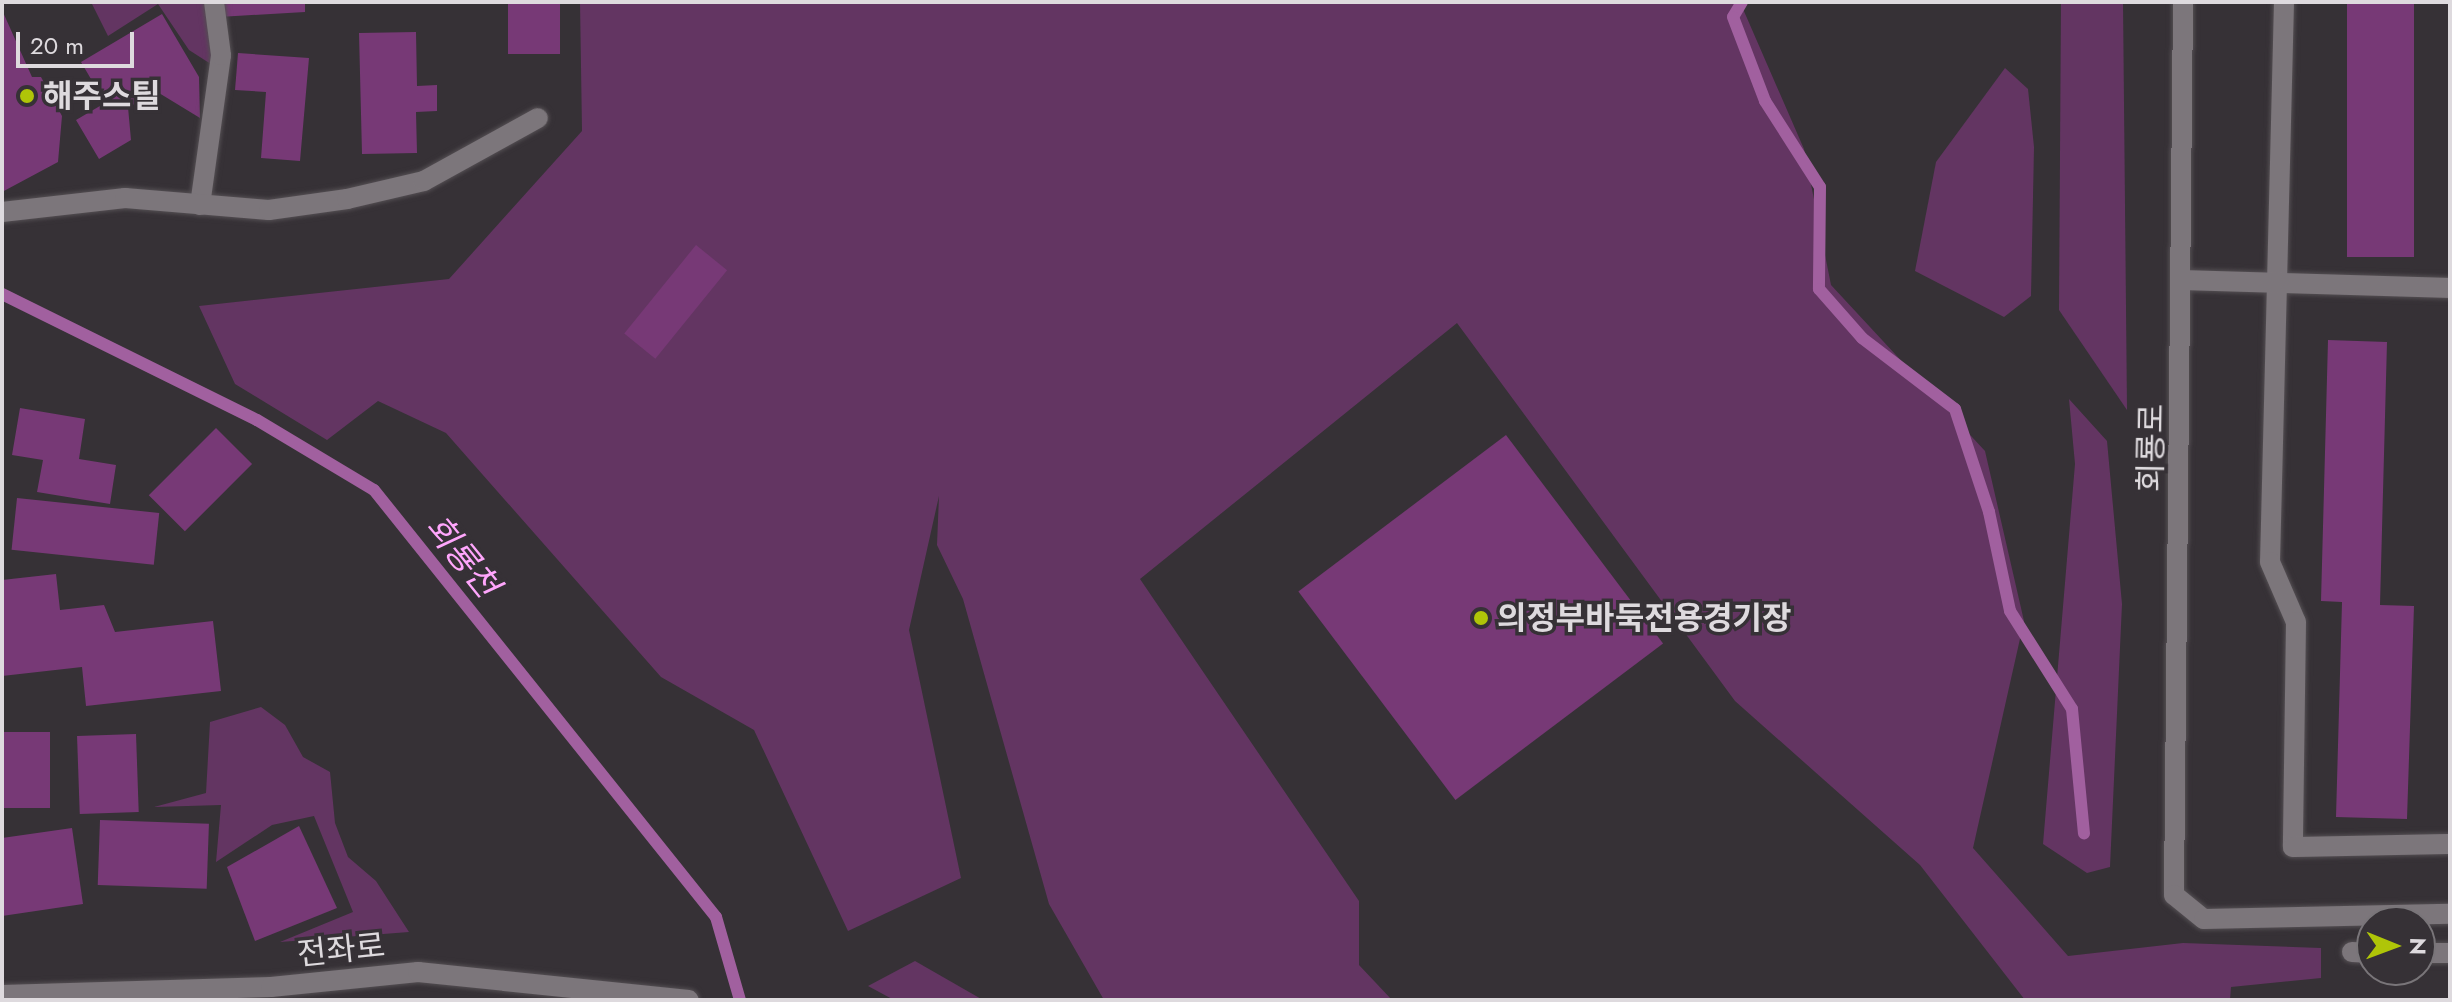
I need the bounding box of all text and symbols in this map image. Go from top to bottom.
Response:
scale bar [20,16,138,66]
text: 20 m [30,28,84,63]
place label: 해주스틸 [43,77,161,115]
marker: 해주스틸 [18,87,36,105]
street label: 회룡로 [2131,404,2171,492]
water label: 회룡천 [417,507,507,605]
place label: 의정부바둑전용경기장 [1497,599,1791,637]
marker: 의정부바둑전용경기장 [1472,609,1490,627]
north arrow [2356,906,2436,986]
street label: 전좌로 [295,926,387,974]
text: N [2402,937,2434,955]

